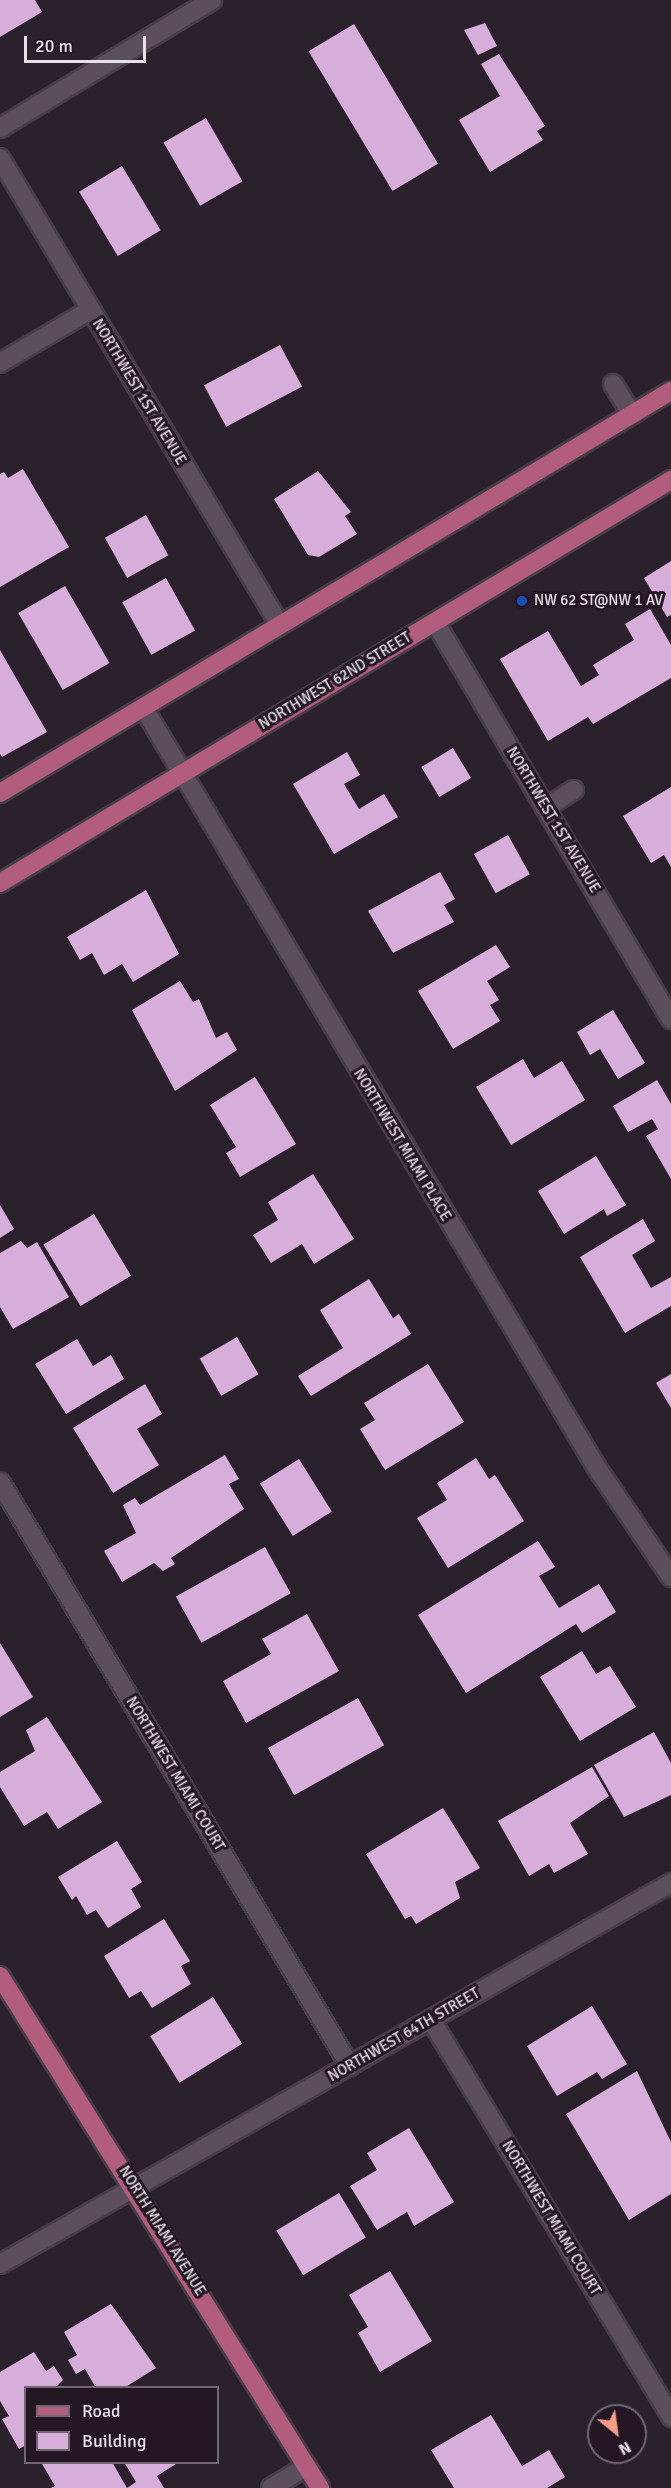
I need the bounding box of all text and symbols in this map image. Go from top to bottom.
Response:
scale bar [27,24,148,62]
text: 20 m [35,35,73,57]
street label: NORTHWEST 1ST AVENUE [88,316,190,468]
place label: NW 62 ST@NW 1 AV [534,592,663,610]
marker: NW 62 ST@NW 1 AV [515,594,529,608]
street label: NORTHWEST 62ND STREET [256,628,414,734]
street label: NORTHWEST 1ST AVENUE [502,744,604,896]
street label: NORTHWEST MIAMI PLACE [349,1066,455,1224]
street label: NORTHWEST MIAMI COURT [122,1694,228,1854]
street label: NORTHWEST 64TH STREET [325,1984,483,2086]
street label: NORTHWEST MIAMI COURT [498,2138,604,2298]
street label: NORTH MIAMI AVENUE [115,2163,209,2299]
legend [24,2386,219,2464]
text: Road [82,2400,121,2422]
north arrow [587,2404,647,2464]
text: Building [82,2430,146,2452]
text: N [615,2437,634,2459]

